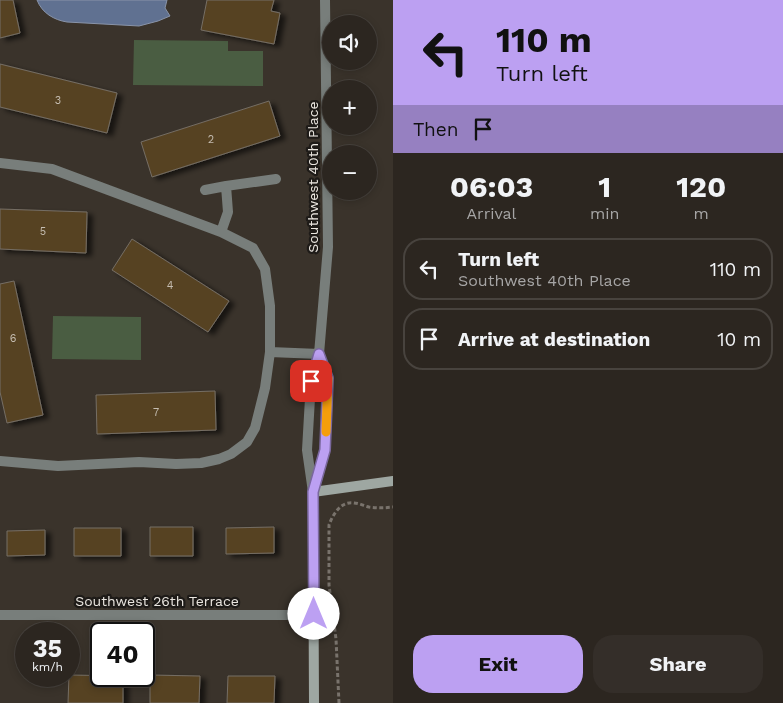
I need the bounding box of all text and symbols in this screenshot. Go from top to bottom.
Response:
map controls [322,15,377,200]
button: sound [322,15,377,70]
text: 110 m [496,19,592,61]
icon: left [413,20,478,85]
text: Turn left [496,61,588,86]
button: + [322,80,377,135]
house number: 3 [55,94,61,107]
street label: Southwest 40th Place [305,101,321,253]
icon: arrive [469,115,497,143]
text: Then [413,118,459,141]
house number: 2 [208,133,214,146]
button: − [322,145,377,200]
text: 06:03 [450,169,533,204]
text: 1 [598,169,611,204]
text: 120 [676,169,726,204]
text: Arrival [467,204,517,223]
text: min [590,204,620,223]
text: m [694,204,709,223]
house number: 5 [40,225,46,238]
text: Turn left [458,248,539,271]
icon: left [415,255,443,283]
text: 110 m [710,258,761,281]
text: Southwest 40th Place [458,271,631,290]
house number: 4 [167,279,174,292]
icon: arrive [415,325,443,353]
text: Arrive at destination [458,328,650,351]
text: 10 m [717,328,761,351]
house number: 6 [10,332,17,345]
pin [290,360,332,402]
icon: arrive [297,367,325,395]
house number: 7 [153,406,159,419]
position arrow [287,587,339,639]
street label: Southwest 26th Terrace [75,593,239,609]
speed limit sign: 40 [90,622,155,687]
text: 35 [33,634,62,663]
button: Exit [413,635,583,693]
button: Share [593,635,763,693]
text: km/h [32,660,63,674]

